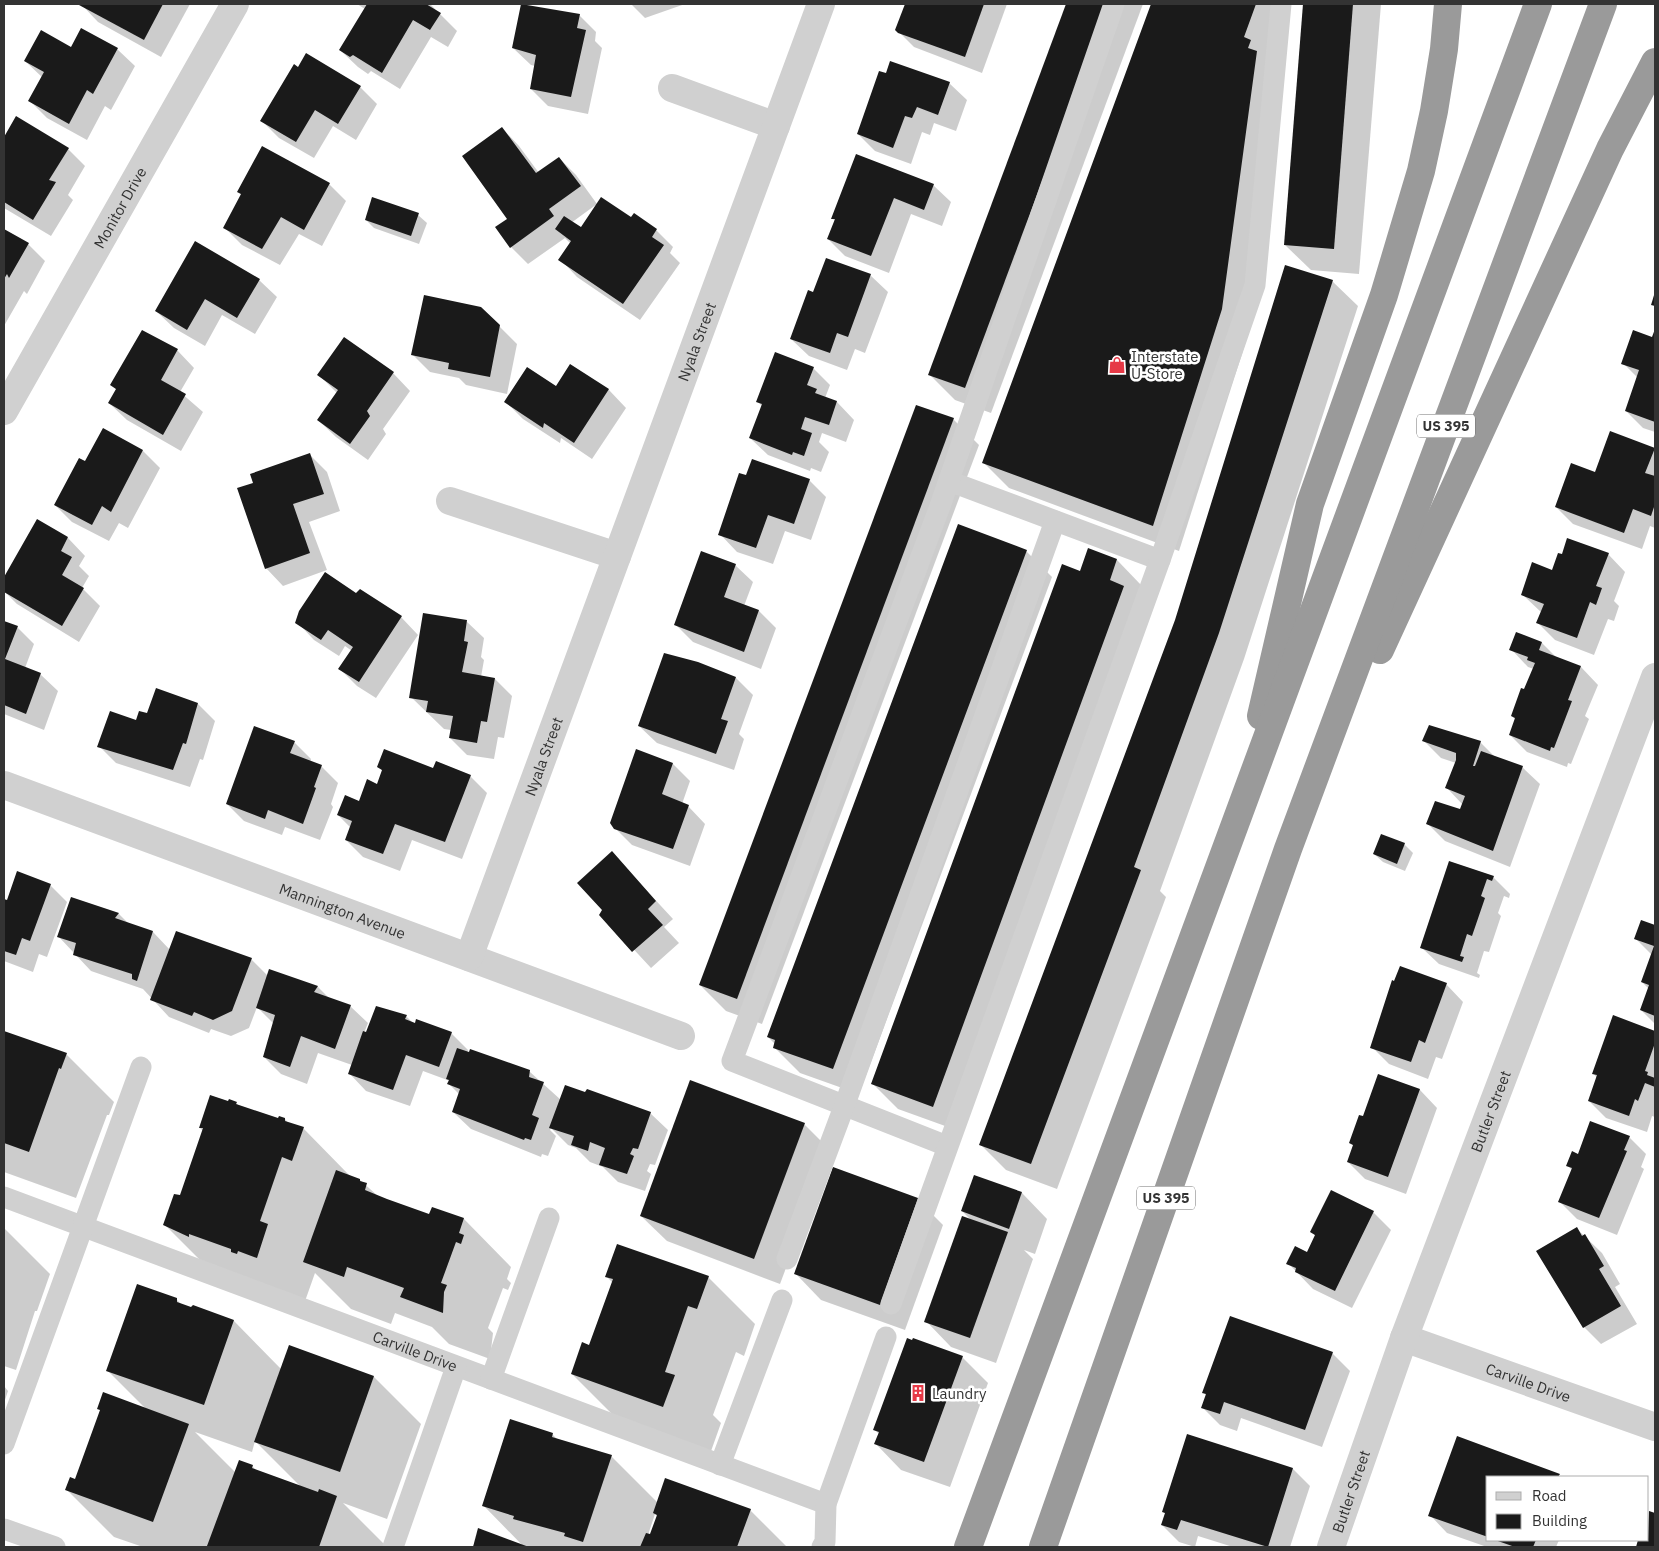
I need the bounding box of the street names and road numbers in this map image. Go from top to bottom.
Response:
street label: Monitor Drive [89,163,150,252]
street label: Nyala Street [673,300,720,384]
road number: US 395 [1417,414,1475,438]
street label: Nyala Street [520,714,566,798]
street label: Mannington Avenue [277,878,408,943]
street label: Butler Street [1466,1068,1514,1155]
road number: US 395 [1137,1186,1195,1210]
street label: Carville Drive [370,1326,460,1375]
street label: Carville Drive [1483,1358,1573,1406]
street label: Butler Street [1327,1447,1374,1535]

